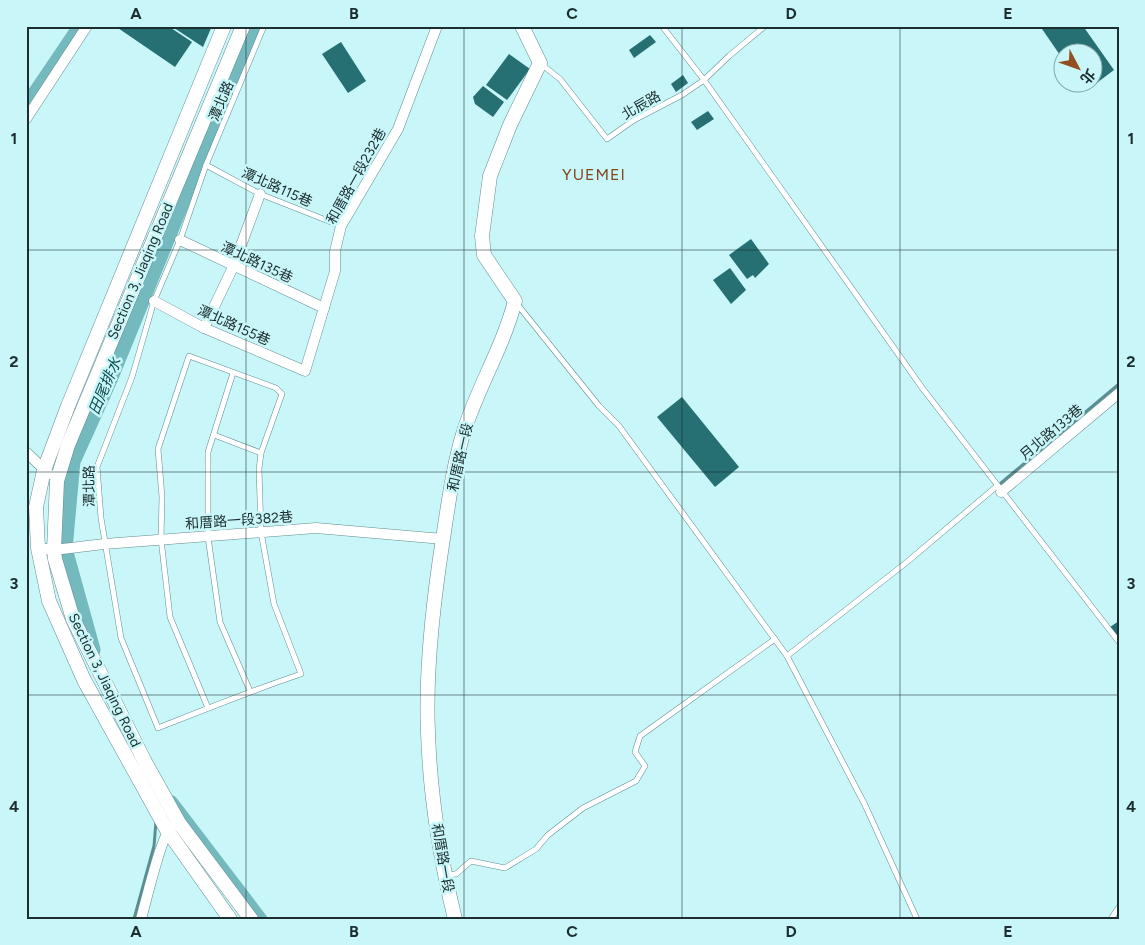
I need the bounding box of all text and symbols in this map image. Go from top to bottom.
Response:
text: A [130,4,142,23]
text: B [349,4,359,23]
text: C [566,4,578,23]
text: D [785,4,797,23]
text: E [1003,4,1013,23]
north arrow [1052,42,1102,92]
text: 北 [1076,65,1098,87]
street label: 潭北路 [205,79,237,124]
street label: 北辰路 [619,88,664,123]
street label: 和厝路一段232巷 [323,125,390,227]
text: 1 [11,129,17,148]
text: 1 [1128,129,1134,148]
street label: 潭北路115巷 [239,164,315,211]
district label: YUEMEI [562,165,626,184]
street label: Section 3, Jiaqing Road [104,200,177,342]
street label: 潭北路135巷 [218,238,295,287]
street label: 潭北路155巷 [195,302,273,349]
text: 2 [9,352,19,371]
text: 2 [1126,352,1136,371]
water label: 田尾排水 [85,354,125,417]
street label: 月北路133巷 [1016,401,1086,464]
street label: 和厝路一段 [444,421,477,493]
street label: 潭北路 [81,465,98,507]
street label: 和厝路一段382巷 [185,508,294,533]
text: 3 [10,574,19,593]
text: 3 [1127,574,1136,593]
street label: Section 3, Jiaqing Road [65,611,144,750]
text: 4 [9,797,19,816]
text: 4 [1126,797,1136,816]
street label: 和厝路一段 [428,822,457,894]
text: A [130,922,142,941]
text: B [349,922,359,941]
text: C [566,922,578,941]
text: D [785,922,797,941]
text: E [1003,922,1013,941]

